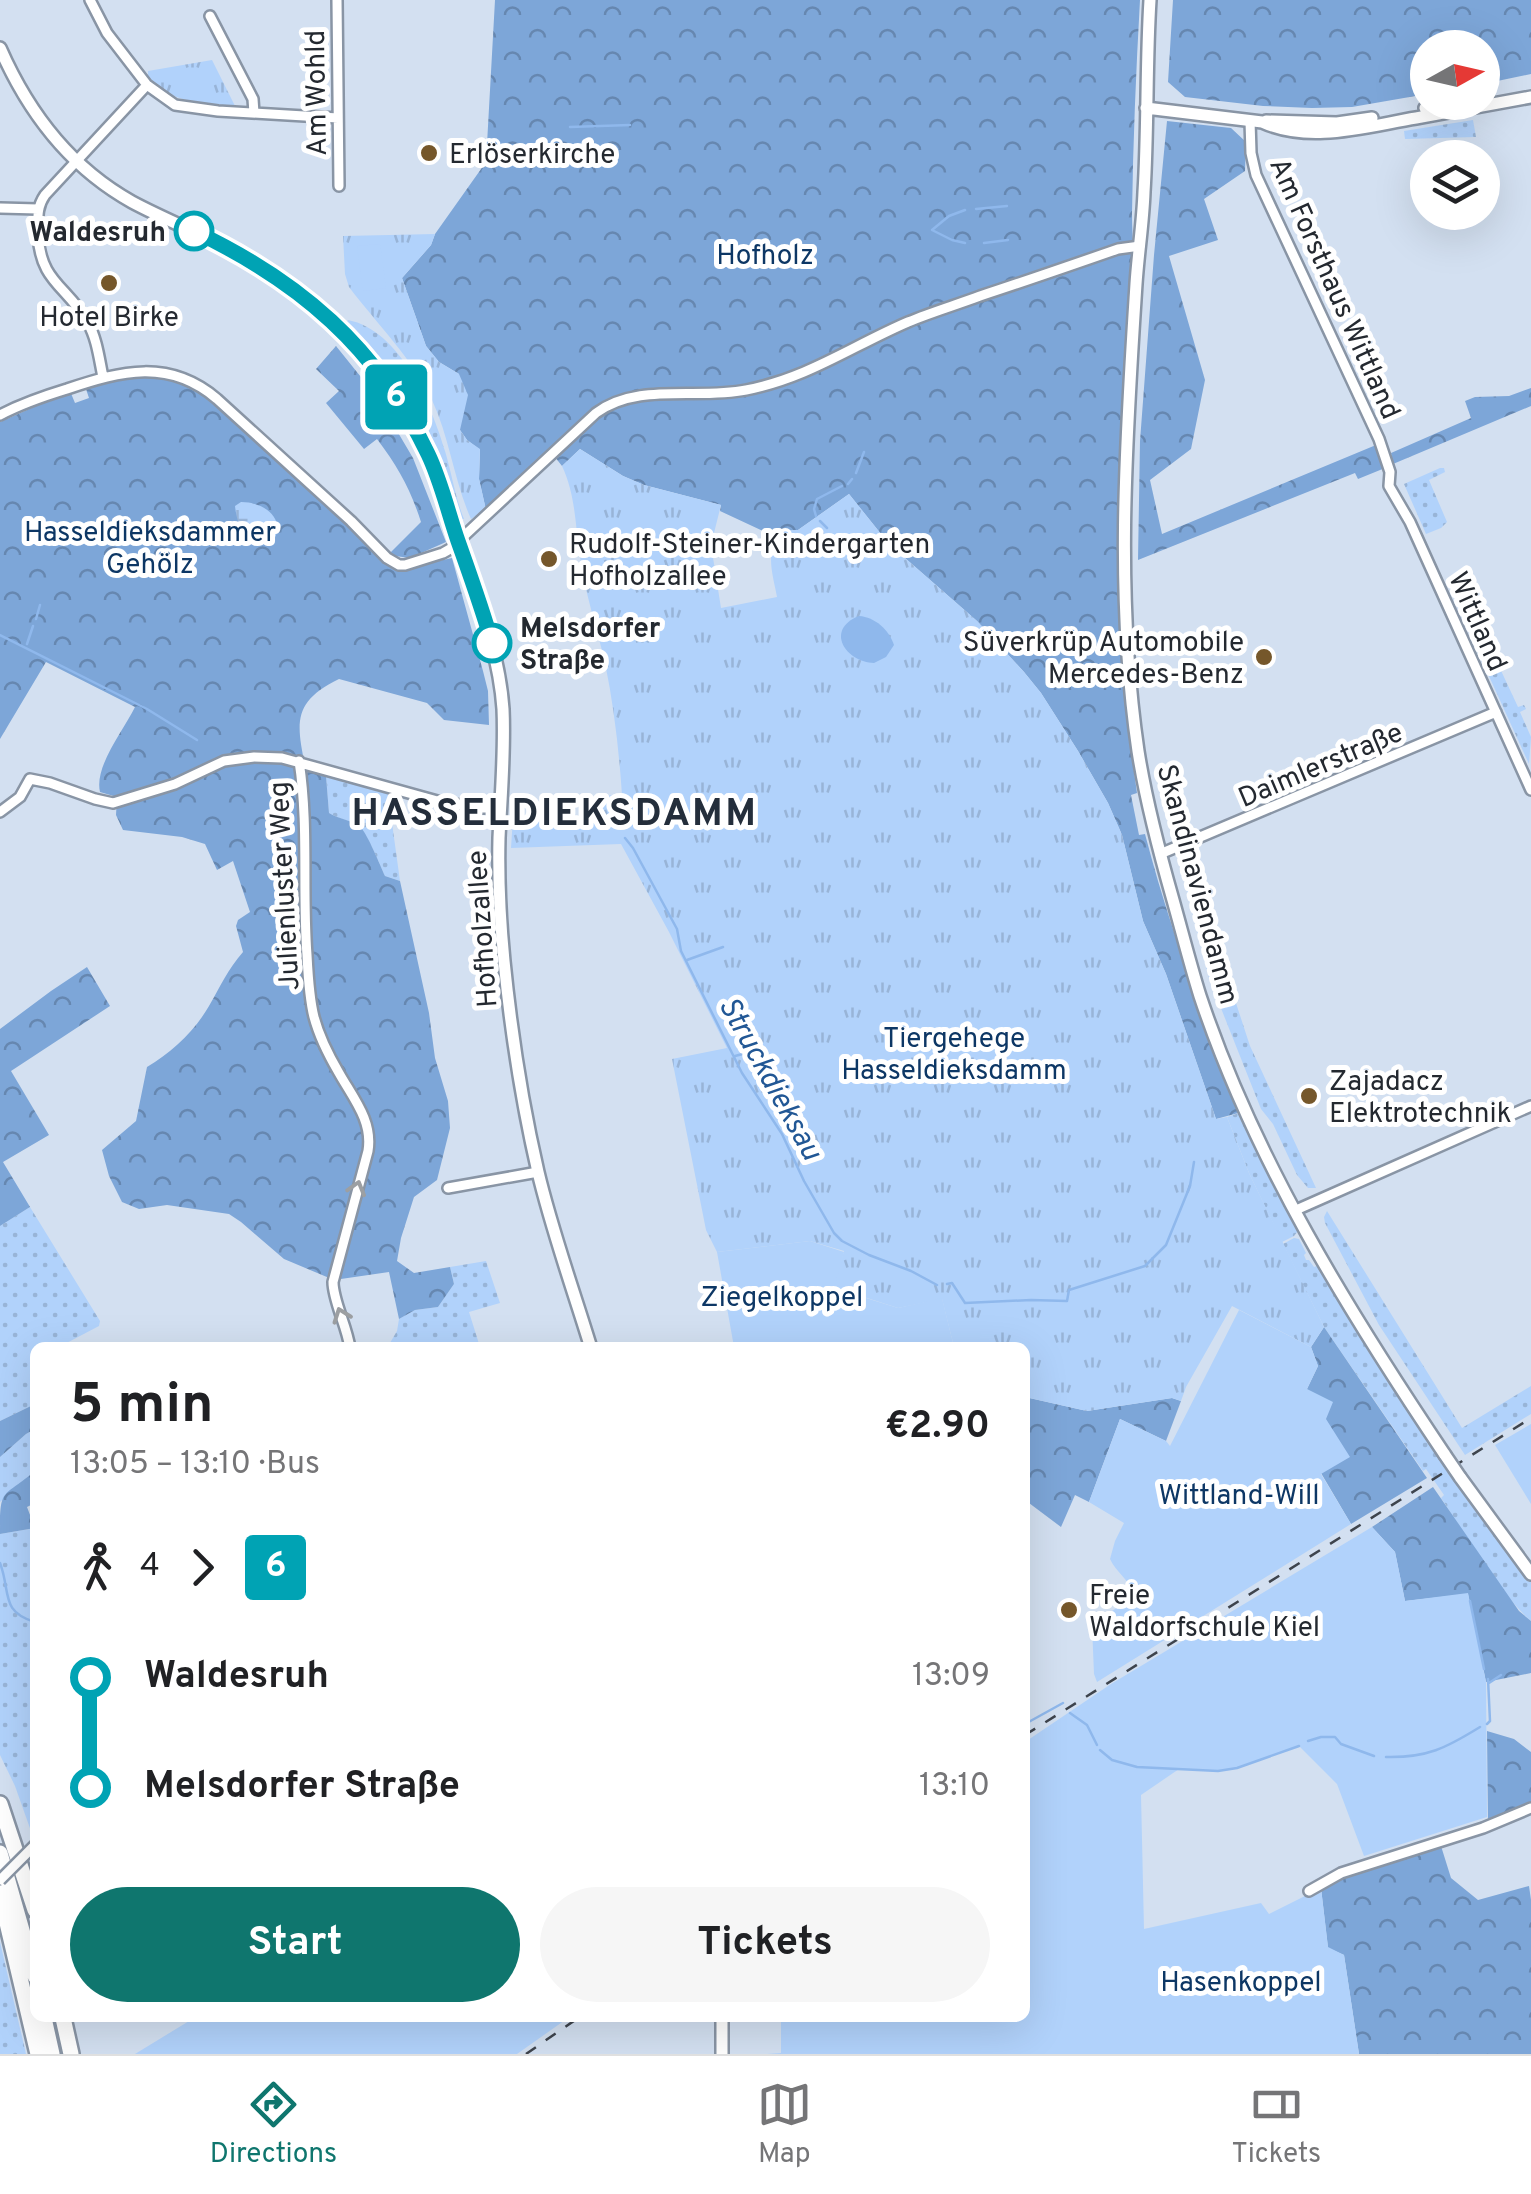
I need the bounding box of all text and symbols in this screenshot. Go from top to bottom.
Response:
street label: Am Wohld [299,30,337,156]
north arrow [1410,30,1500,120]
map controls [1410,30,1500,230]
place label: Erlöserkirche [449,138,615,174]
button: layers [1410,140,1500,230]
marker: Erlöserkirche [418,142,440,164]
street label: Am Forsthaus Wittland [1259,153,1407,426]
marker: Waldesruh [175,212,213,250]
place label: Waldesruh [30,216,166,252]
park label: Hofholz [716,239,814,275]
marker: Hotel Birke [98,272,120,294]
place label: Hotel Birke [39,301,179,337]
line badge: 6 [364,364,428,430]
text: 6 [385,375,407,419]
park label: Hasseldieksdammer Gehölz [24,516,276,584]
place label: Rudolf-Steiner-Kindergarten Hofholzallee [569,528,930,596]
marker: Rudolf-Steiner-Kindergarten Hofholzallee [538,548,560,570]
street label: Wittland [1438,567,1514,678]
place label: Melsdorfer Straße [520,612,661,680]
marker: Melsdorfer Straße [473,624,511,662]
place label: Süverkrüp Automobile Mercedes-Benz [963,626,1244,694]
marker: Süverkrüp Automobile Mercedes-Benz [1253,646,1275,668]
street label: Daimlerstraße [1233,716,1409,818]
street label: Skandinaviendamm [1147,761,1245,1009]
street label: Julienluster Weg [263,780,309,991]
district label: HASSELDIEKSDAMM [352,791,758,840]
street label: Hofholzallee [461,849,507,1009]
water label: Struckdieksau [709,991,829,1168]
park label: Tiergehege Hasseldieksdamm [841,1022,1067,1090]
place label: Zajadacz Elektrotechnik [1329,1065,1512,1133]
marker: Zajadacz Elektrotechnik [1298,1085,1320,1107]
one-way arrow [346,1180,367,1197]
park label: Ziegelkoppel [701,1281,863,1317]
one-way arrow [332,1307,353,1324]
text: 5 min [70,1372,214,1442]
text: €2.90 [885,1403,990,1452]
text: 13:05 – 13:10 · Bus [70,1445,320,1485]
park label: Wittland-Will [1158,1479,1320,1515]
icon: walk [70,1540,125,1595]
icon: forward [175,1540,230,1595]
text: 6 [265,1545,286,1589]
text: 4 [140,1547,160,1587]
place label: Freie Waldorfschule Kiel [1089,1579,1320,1647]
marker: Freie Waldorfschule Kiel [1058,1599,1080,1621]
text: Waldesruh [144,1653,329,1702]
text: 13:09 [912,1657,990,1697]
text: Melsdorfer Straße [144,1763,460,1812]
text: 13:10 [919,1767,990,1807]
button: Start [70,1887,520,2002]
button: Tickets [540,1887,990,2002]
park label: Hasenkoppel [1160,1966,1322,2002]
tab: Directions [210,2077,337,2173]
tab: Map [757,2077,812,2173]
tab: Tickets [1231,2077,1321,2173]

